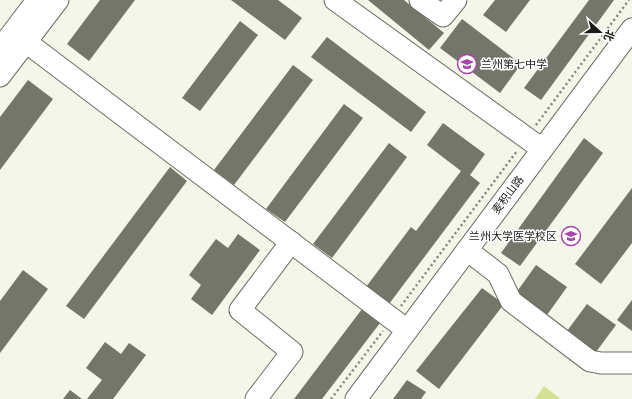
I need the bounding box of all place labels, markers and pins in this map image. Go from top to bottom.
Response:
school or university icon: 兰州第七中学 [456,53,478,75]
place label: 兰州第七中学 [481,57,547,72]
school or university icon: 兰州大学医学校区 [560,225,582,247]
place label: 兰州大学医学校区 [469,229,557,244]

